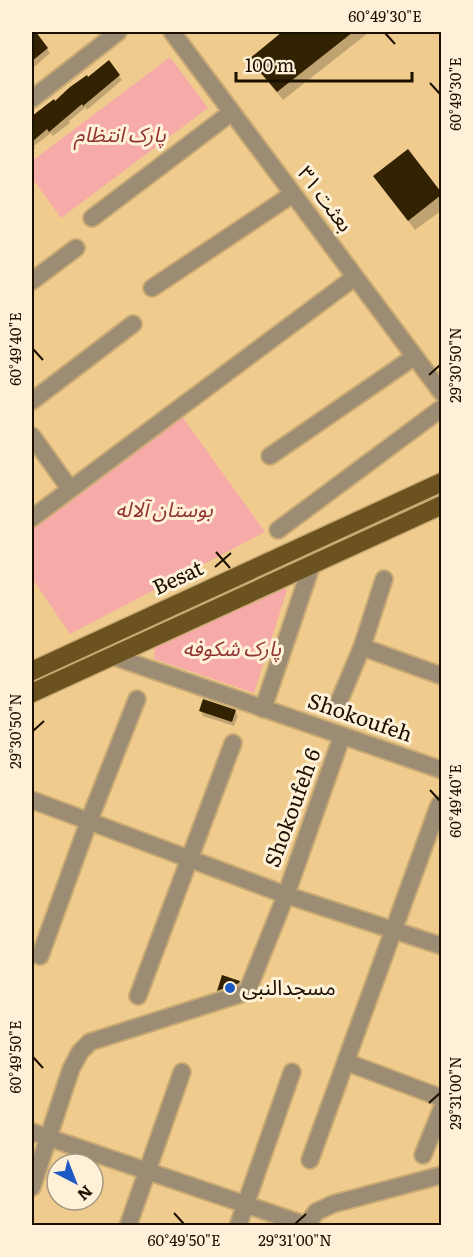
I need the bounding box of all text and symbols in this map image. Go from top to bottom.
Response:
text: 60°49'30"E [348,4,422,27]
scale bar [236,45,412,83]
text: 100 m [245,51,294,78]
text: 60°49'30"E [443,57,466,131]
park label: پارک انتظام [73,117,166,151]
street label: بعثت ۳۱ [292,158,362,237]
text: 60°49'40"E [3,312,26,386]
text: 29°30'50"N [443,327,466,403]
park label: بوستان آلاله [115,492,213,523]
street label: Besat [146,550,208,601]
park label: پارک شکوفه [183,631,282,663]
street label: Shokoufeh [304,683,417,748]
text: 29°30'50"N [3,693,26,769]
street label: Shokoufeh 6 [255,743,326,871]
text: 60°49'40"E [443,764,466,838]
place label: مسجدالنبی [242,970,336,1001]
marker: مسجدالنبی [223,981,237,995]
text: 60°49'50"E [3,1021,26,1093]
text: 29°31'00"N [443,1056,466,1130]
north arrow [45,1152,105,1212]
text: N [73,1180,99,1207]
text: 60°49'50"E [148,1228,220,1251]
text: 29°31'00"N [258,1228,332,1251]

